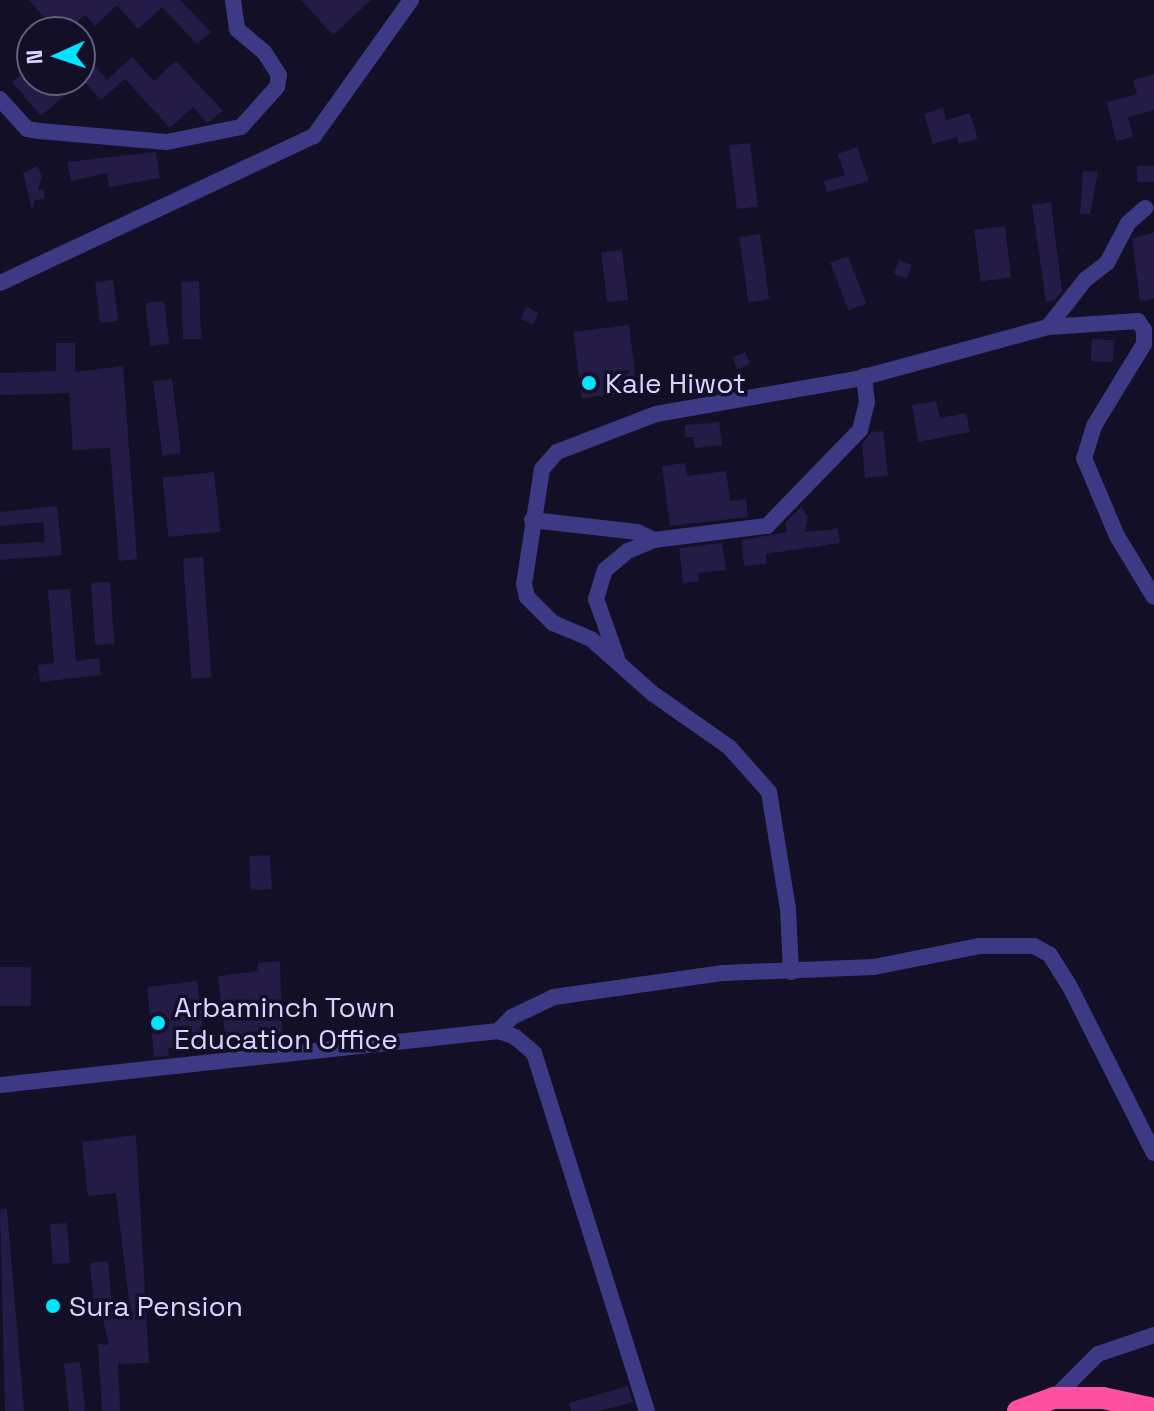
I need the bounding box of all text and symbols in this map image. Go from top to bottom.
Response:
north arrow [16,16,96,96]
text: N [20,49,48,65]
place label: Kale Hiwot [605,366,746,400]
marker: Kale Hiwot [580,374,598,392]
place label: Arbaminch Town Education Office [174,990,398,1056]
marker: Arbaminch Town Education Office [149,1014,167,1032]
place label: Sura Pension [69,1289,243,1323]
marker: Sura Pension [44,1297,62,1315]

